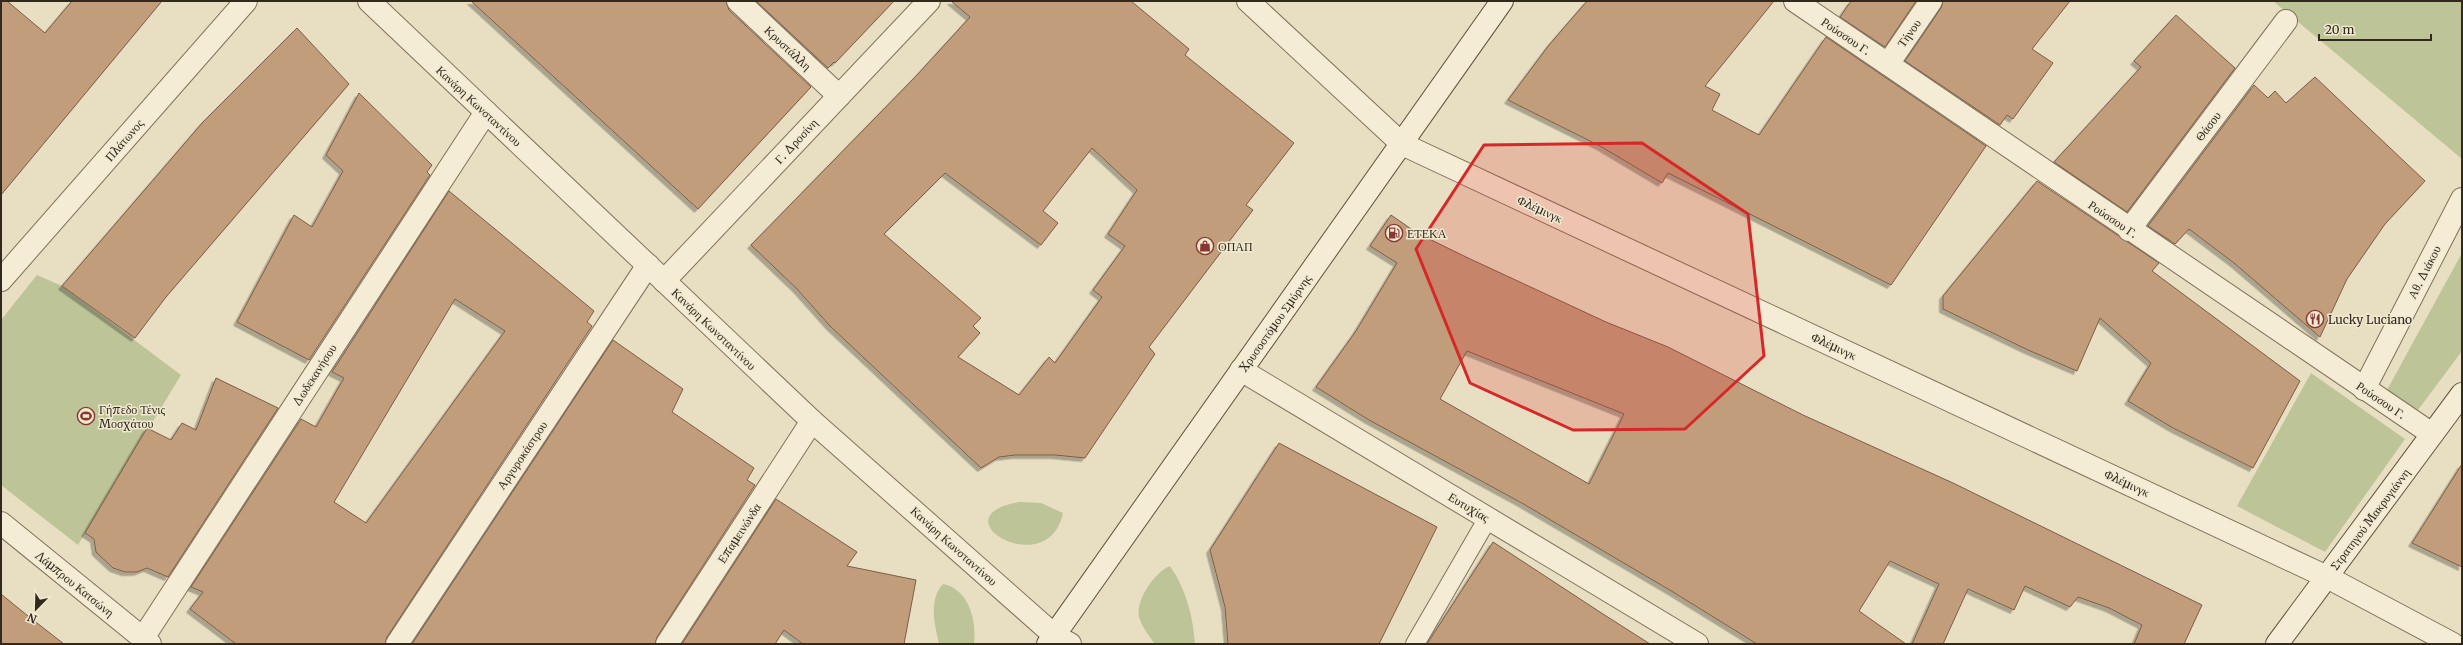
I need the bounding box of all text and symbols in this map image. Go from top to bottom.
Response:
street label: Ρούσσου Γ. [1818,14,1874,58]
street label: Τήνου [1894,16,1924,50]
scale bar [2319,16,2431,42]
text: 20 m [2325,22,2354,37]
street label: Κρυστάλλη [762,23,814,73]
street label: Κανάρη Κωνσταντίνου [433,63,525,149]
street label: Θάσου [2192,108,2224,144]
street label: Γ. Δροσίνη [771,115,821,167]
street label: Πλάτωνος [102,116,146,164]
street label: Φλέμινγκ [1515,192,1565,226]
street label: Ρούσσου Γ. [2085,197,2141,241]
fuel station icon: ΕΤΕΚΑ [1384,223,1404,243]
place label: ΕΤΕΚΑ [1407,226,1447,241]
shop icon: ΟΠΑΠ [1195,236,1215,256]
place label: ΟΠΑΠ [1218,239,1253,254]
street label: Αθ. Διάκου [2404,243,2444,301]
street label: Χρυσοστόμου Σμύρνης [1236,271,1314,375]
street label: Κανάρη Κωνσταντίνου [669,285,759,373]
restaurant icon: Lucky Luciano [2305,309,2325,329]
place label: Lucky Luciano [2328,312,2412,327]
street label: Φλέμινγκ [1809,329,1859,363]
street label: Δωδεκανήσου [288,341,340,409]
street label: Ρούσσου Γ. [2353,378,2409,422]
place label: Γήπεδο Τένις Μοσχάτου [99,402,165,431]
sports icon: Γήπεδο Τένις Μοσχάτου [76,406,96,426]
street label: Αργυροκάστρου [494,418,550,492]
street label: Στρατηγού Μακρυγιάννη [2327,465,2413,573]
street label: Φλέμινγκ [2102,466,2152,500]
street label: Ευτυχίας [1446,489,1493,525]
street label: Επαμεινώνδα [714,500,764,566]
street label: Κανάρη Κωνσταντίνου [908,503,1000,589]
street label: Λάμπρου Κατσώνη [32,547,117,620]
north arrow [16,589,56,629]
text: N [25,610,39,626]

